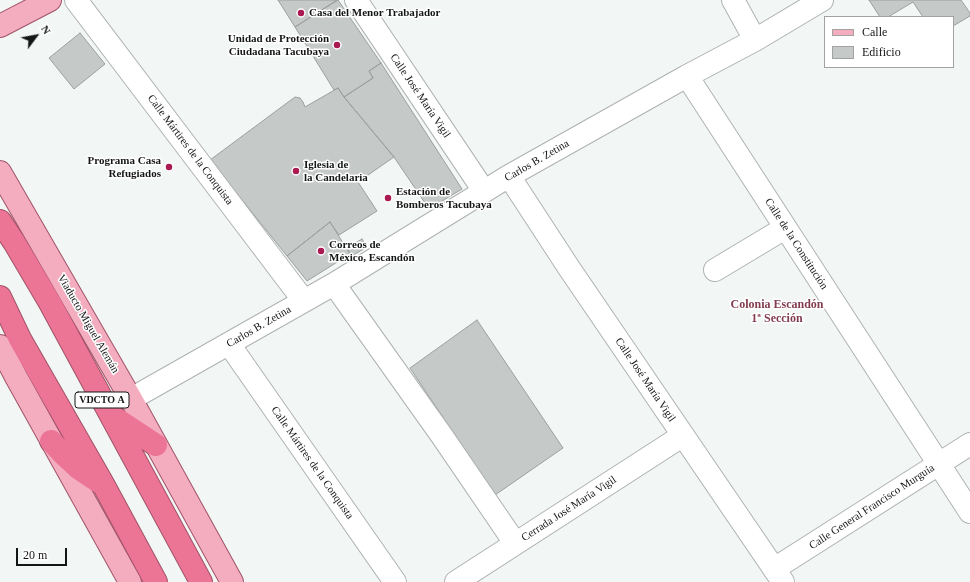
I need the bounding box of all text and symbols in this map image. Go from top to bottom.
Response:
place label: Casa del Menor Trabajador [309,6,440,20]
marker: Casa del Menor Trabajador [296,8,306,18]
north arrow [16,16,56,56]
legend [824,16,954,68]
text: N [39,23,53,36]
text: Calle [862,25,887,39]
place label: Unidad de Protección Ciudadana Tacubaya [228,32,329,58]
marker: Unidad de Protección Ciudadana Tacubaya [332,40,342,50]
text: Edificio [862,45,901,59]
street label: Calle José María Vigil [387,51,453,141]
street label: Calle Mártires de la Conquista [144,92,236,208]
street label: Carlos B. Zetina [502,137,572,185]
place label: Programa Casa Refugiados [88,154,161,180]
place label: Iglesia de la Candelaria [304,158,368,184]
marker: Programa Casa Refugiados [164,162,174,172]
marker: Iglesia de la Candelaria [291,166,301,176]
place label: Estación de Bomberos Tacubaya [396,185,492,211]
marker: Estación de Bomberos Tacubaya [383,193,393,203]
street label: Calle de la Constitución [762,196,830,292]
place label: Correos de México, Escandón [329,238,415,264]
marker: Correos de México, Escandón [316,246,326,256]
street label: Viaducto Miguel Alemán [54,272,122,376]
district label: Colonia Escandón 1ª Sección [730,298,824,326]
street label: Carlos B. Zetina [224,303,294,351]
street label: Calle José María Vigil [612,335,678,425]
road number: VDCTO A [75,392,129,408]
street label: Calle Mártires de la Conquista [268,404,356,522]
street label: Calle General Francisco Murguía [807,462,937,552]
street label: Cerrada José María Vigil [519,473,619,545]
scale bar [18,540,69,566]
text: 20 m [23,548,47,562]

